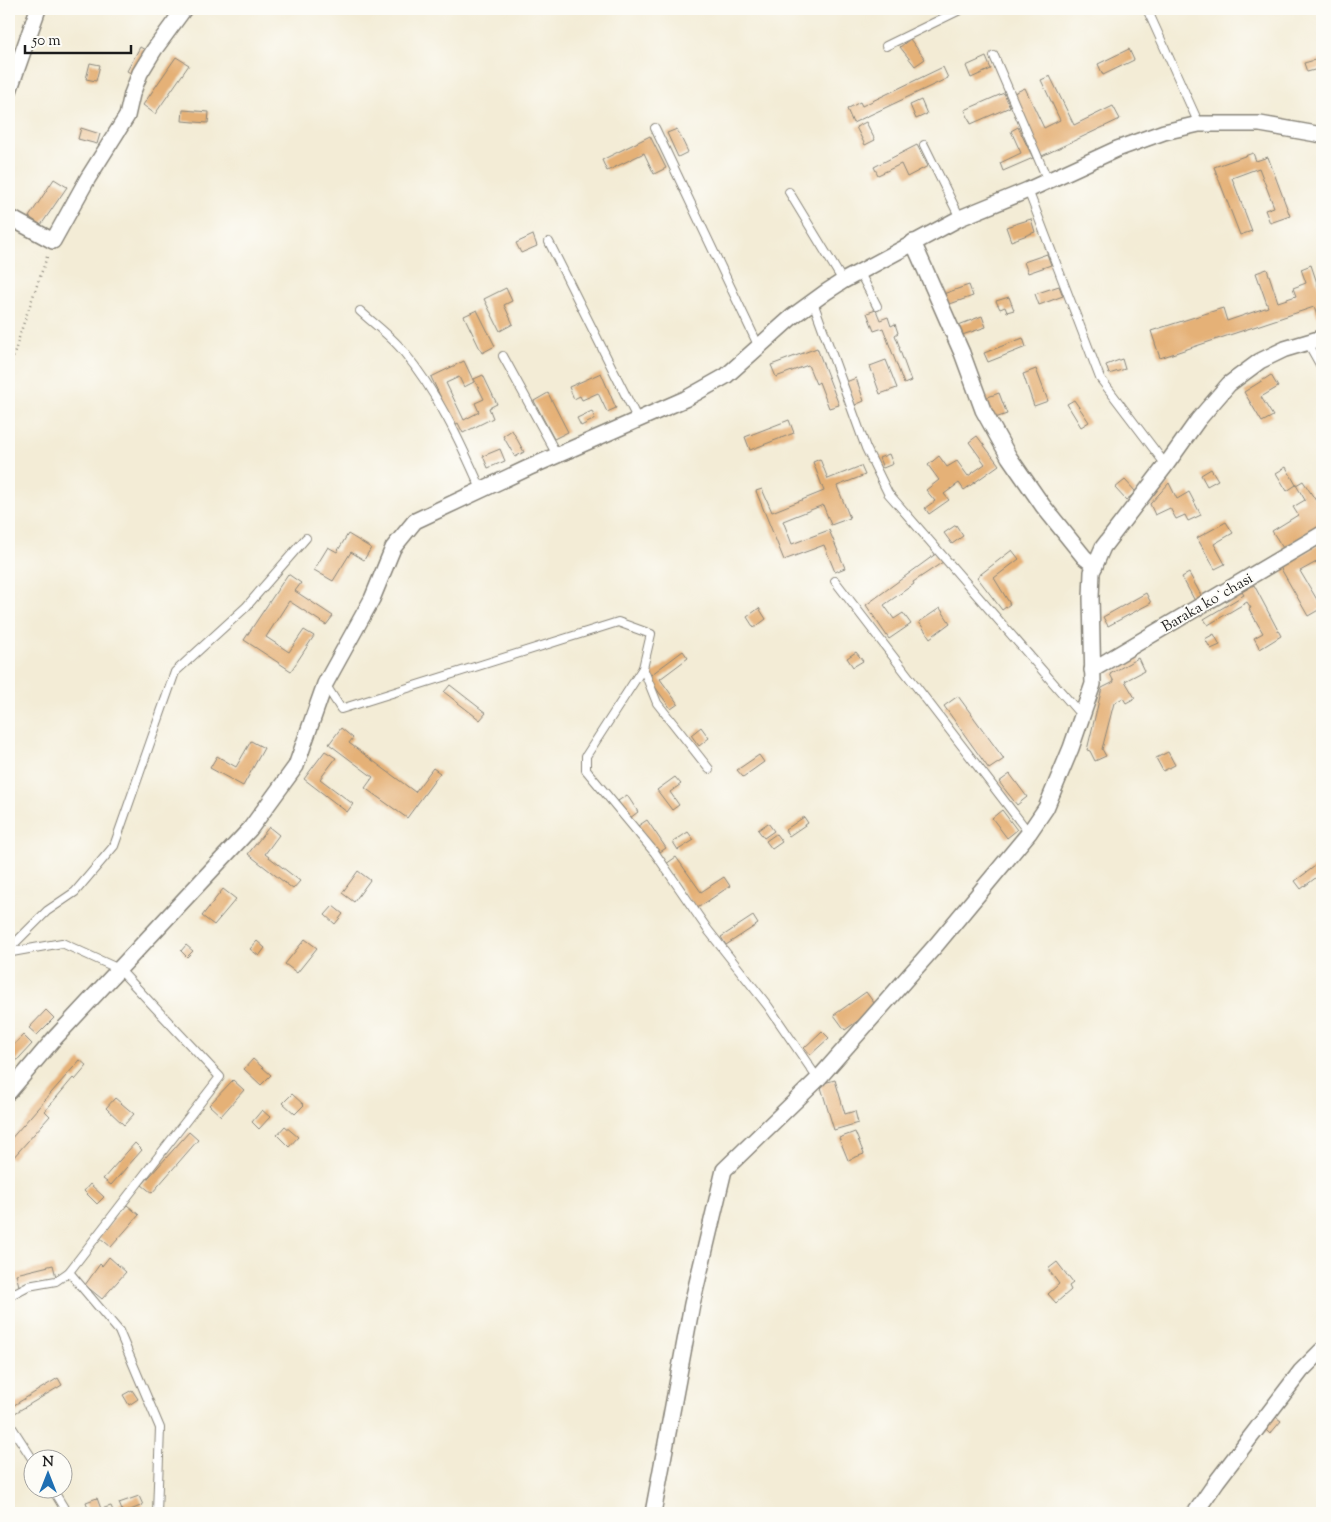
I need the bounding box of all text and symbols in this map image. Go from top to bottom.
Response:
scale bar [25,22,131,54]
text: 50 m [31,31,61,52]
street label: Baraka koʻchasi [1158,569,1257,638]
north arrow [22,1450,72,1500]
text: N [42,1453,54,1473]

